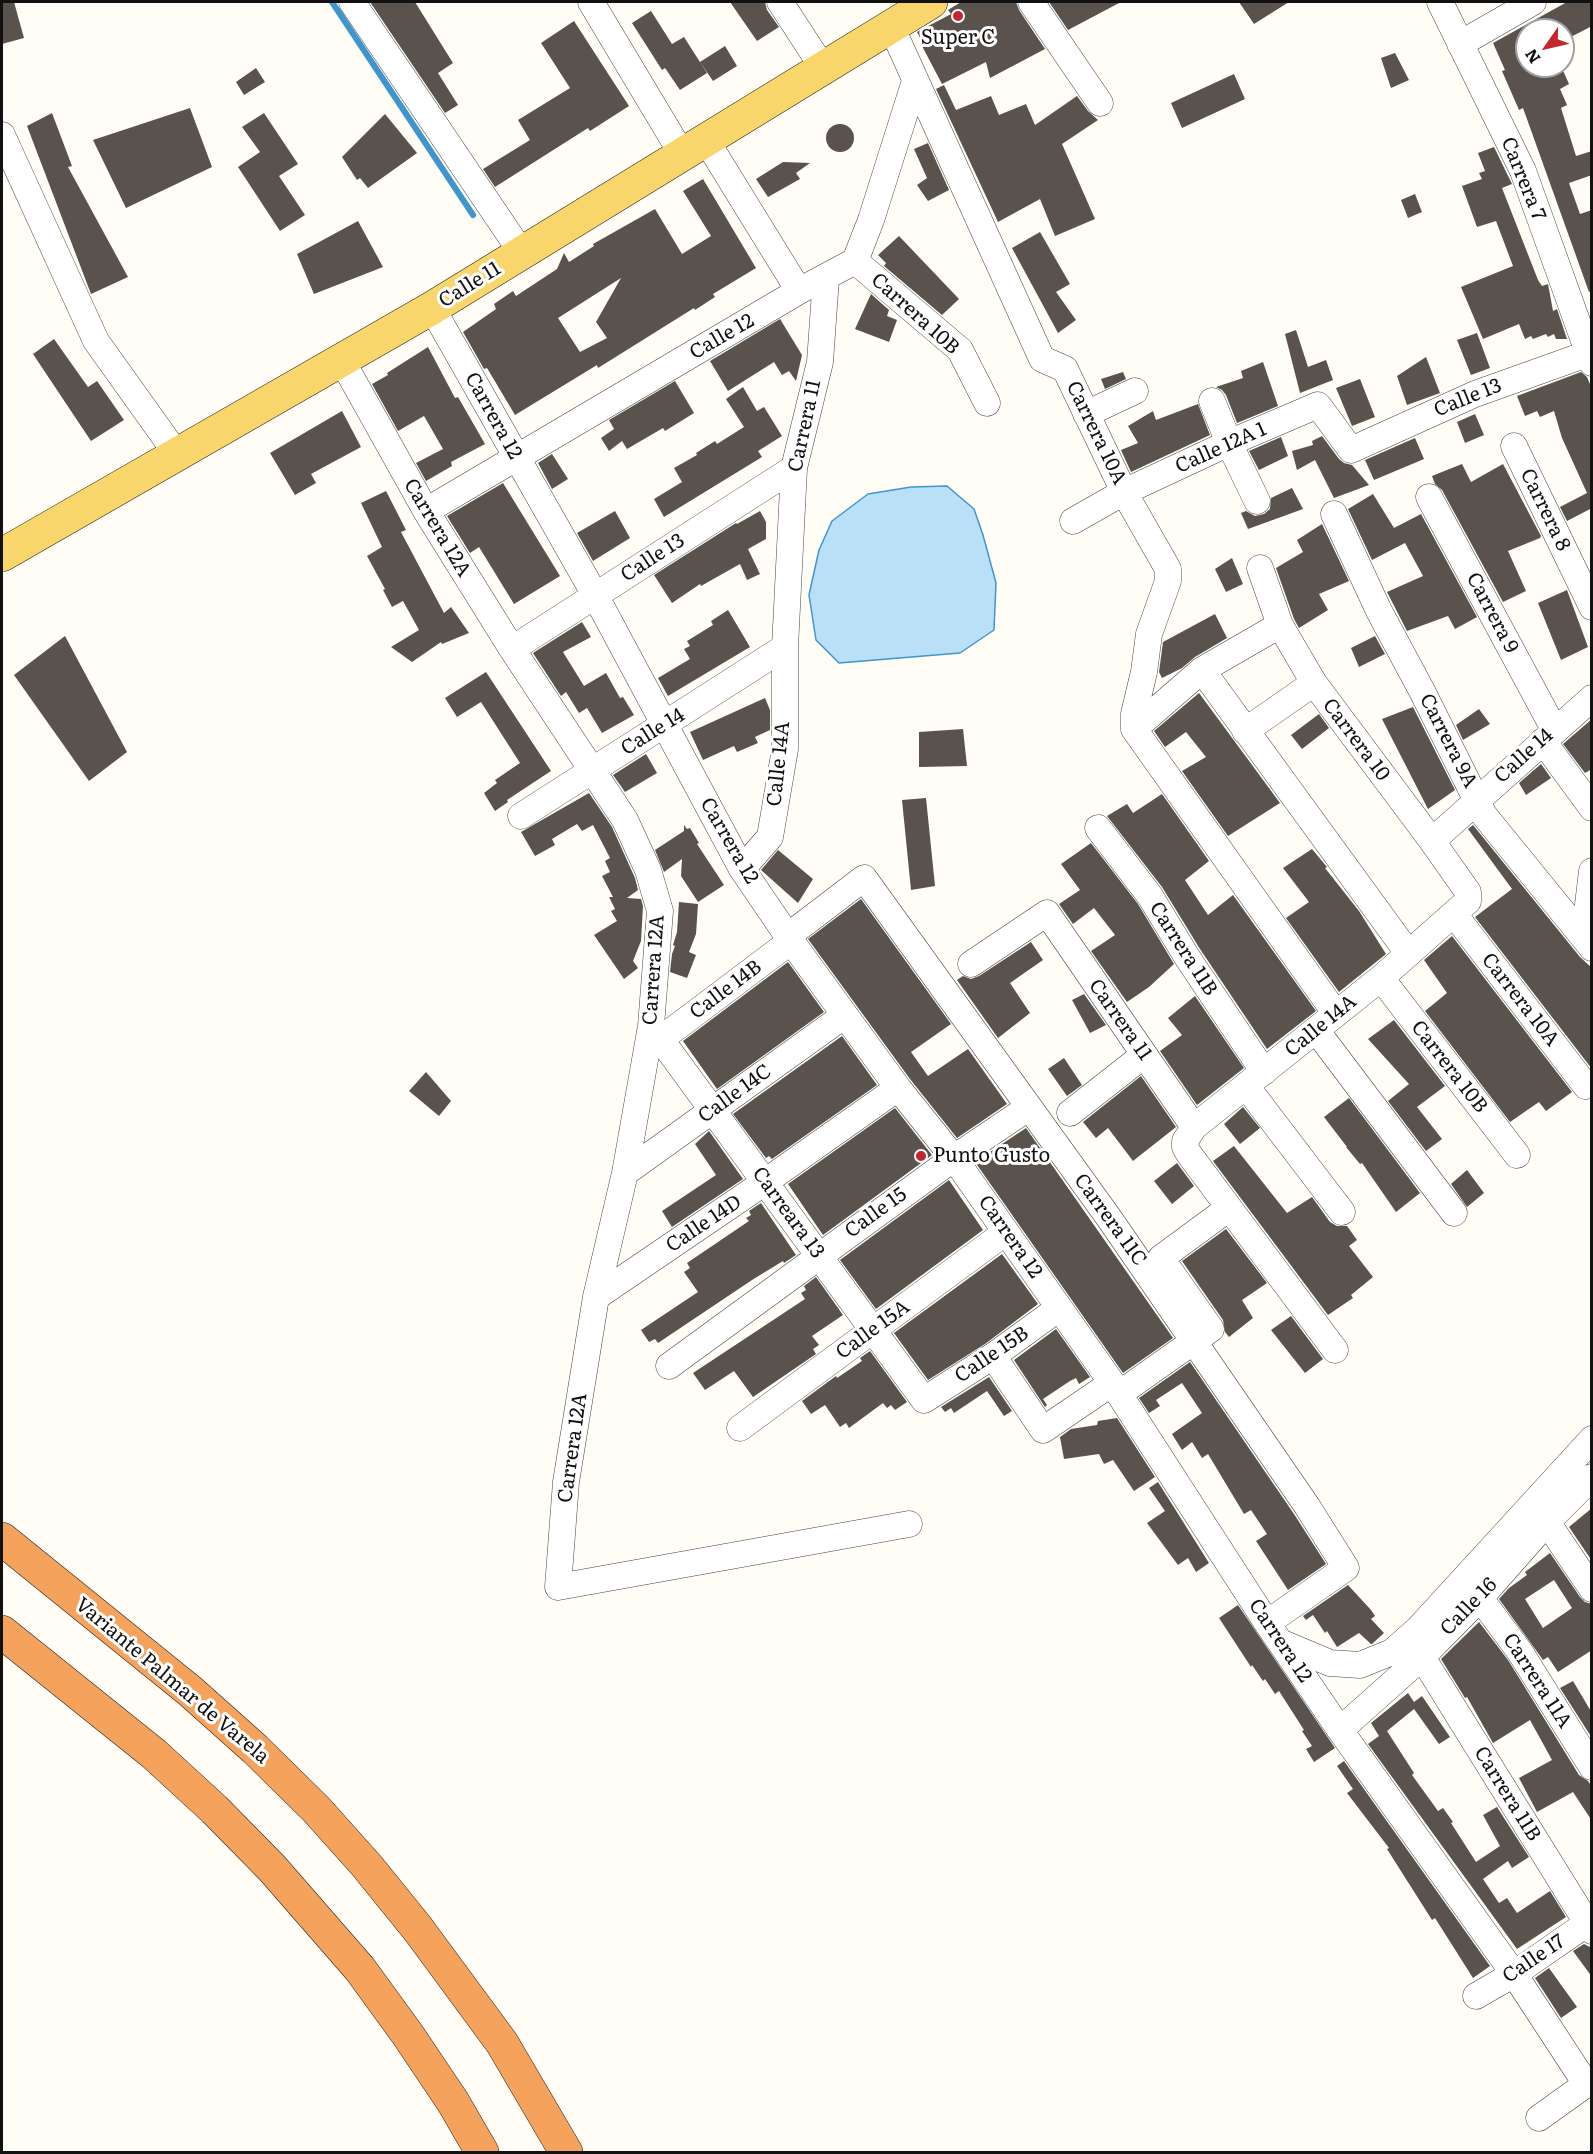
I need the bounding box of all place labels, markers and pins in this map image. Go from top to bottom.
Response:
marker: Super C [951,9,965,23]
place label: Super C [921,26,995,50]
place label: Punto Gusto [933,1144,1050,1168]
marker: Punto Gusto [914,1149,928,1163]

